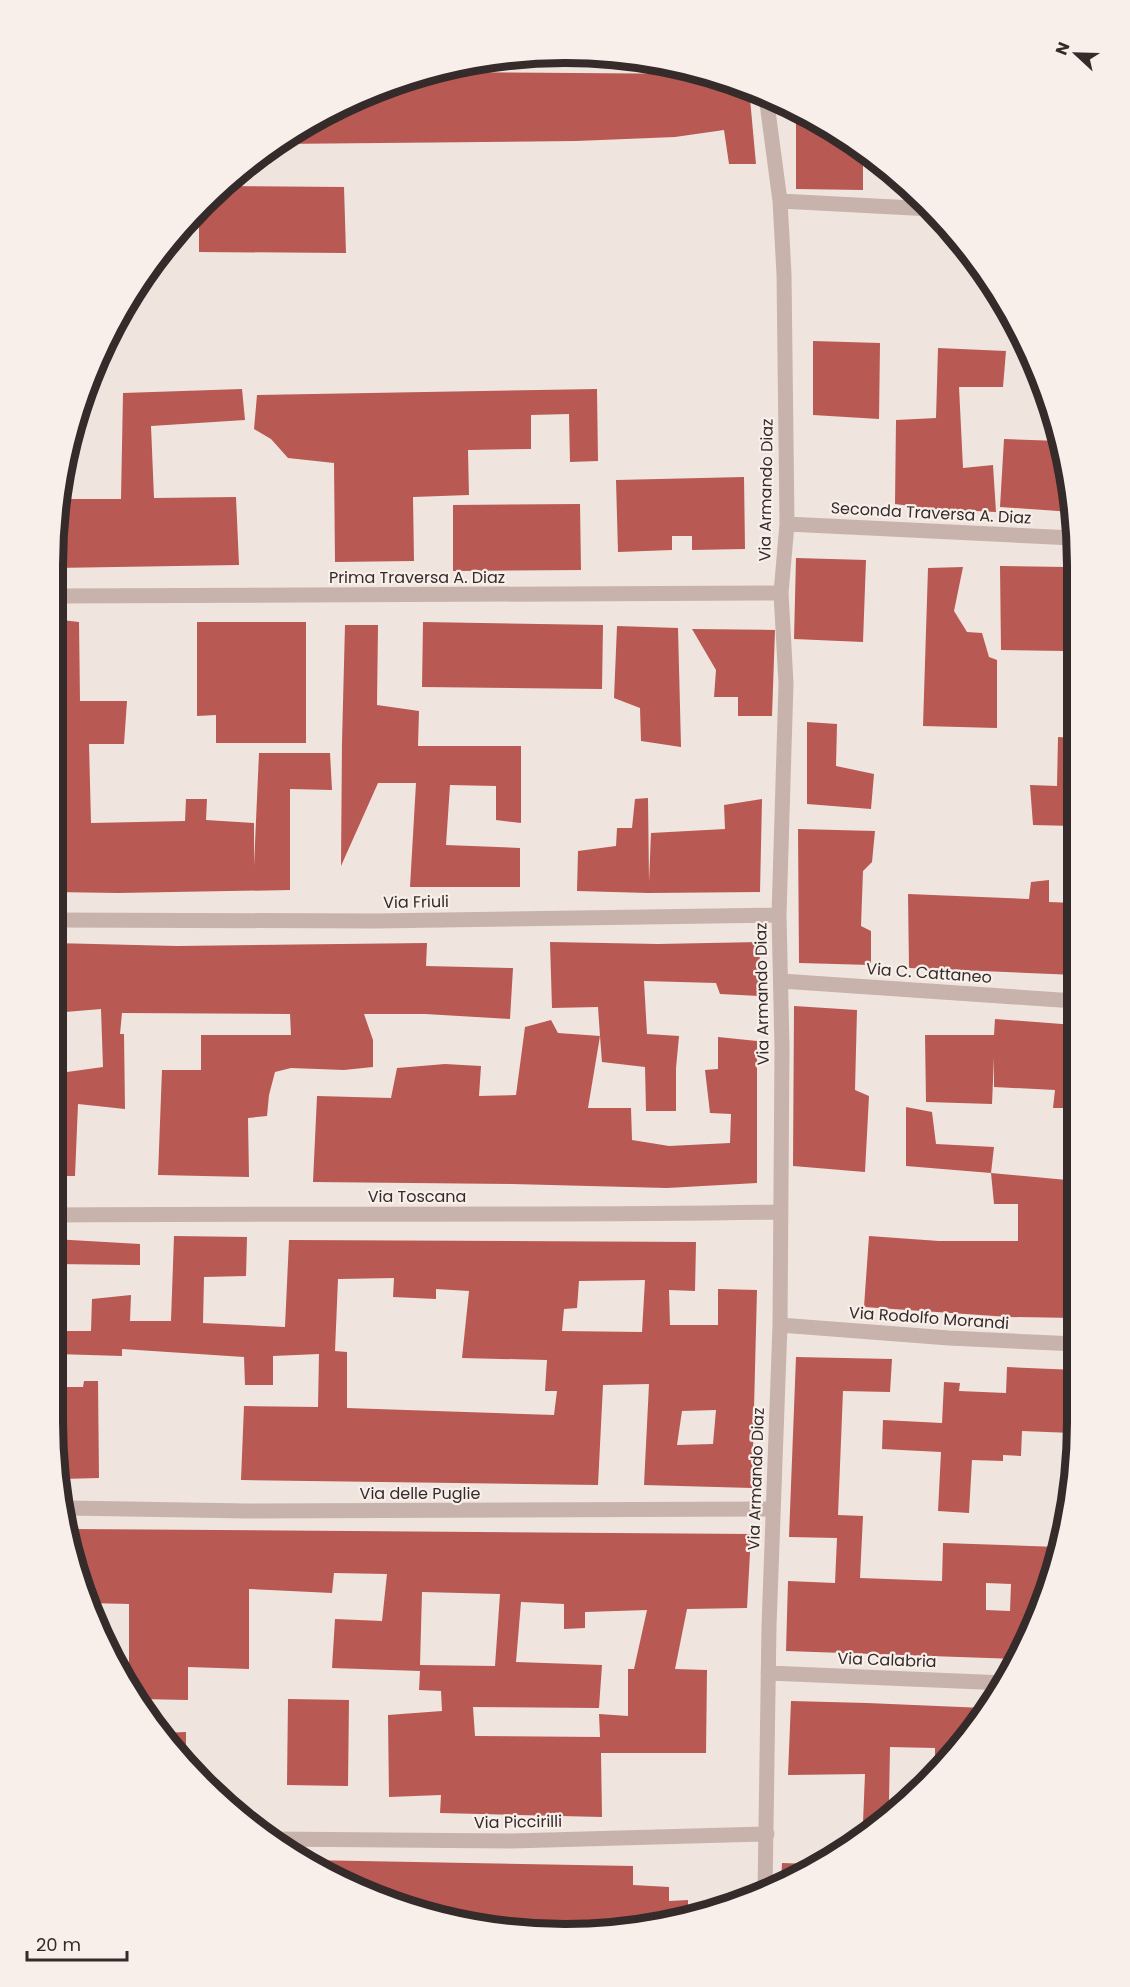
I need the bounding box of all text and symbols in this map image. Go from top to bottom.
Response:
north arrow [1046,24,1106,84]
text: N [1050,39,1075,58]
street label: Via Armando Diaz [753,418,779,562]
street label: Seconda Traversa A. Diaz [830,496,1032,530]
street label: Prima Traversa A. Diaz [329,566,505,589]
street label: Via Friuli [383,890,449,914]
street label: Via Armando Diaz [749,922,775,1066]
street label: Via C. Cattaneo [865,957,993,989]
street label: Via Toscana [368,1185,466,1208]
street label: Via Rodolfo Morandi [848,1301,1010,1335]
street label: Via Armando Diaz [742,1407,770,1551]
street label: Via delle Puglie [360,1482,480,1505]
street label: Via Calabria [837,1647,937,1673]
street label: Via Piccirilli [474,1810,562,1834]
scale bar [27,1924,128,1962]
text: 20 m [36,1932,81,1957]

